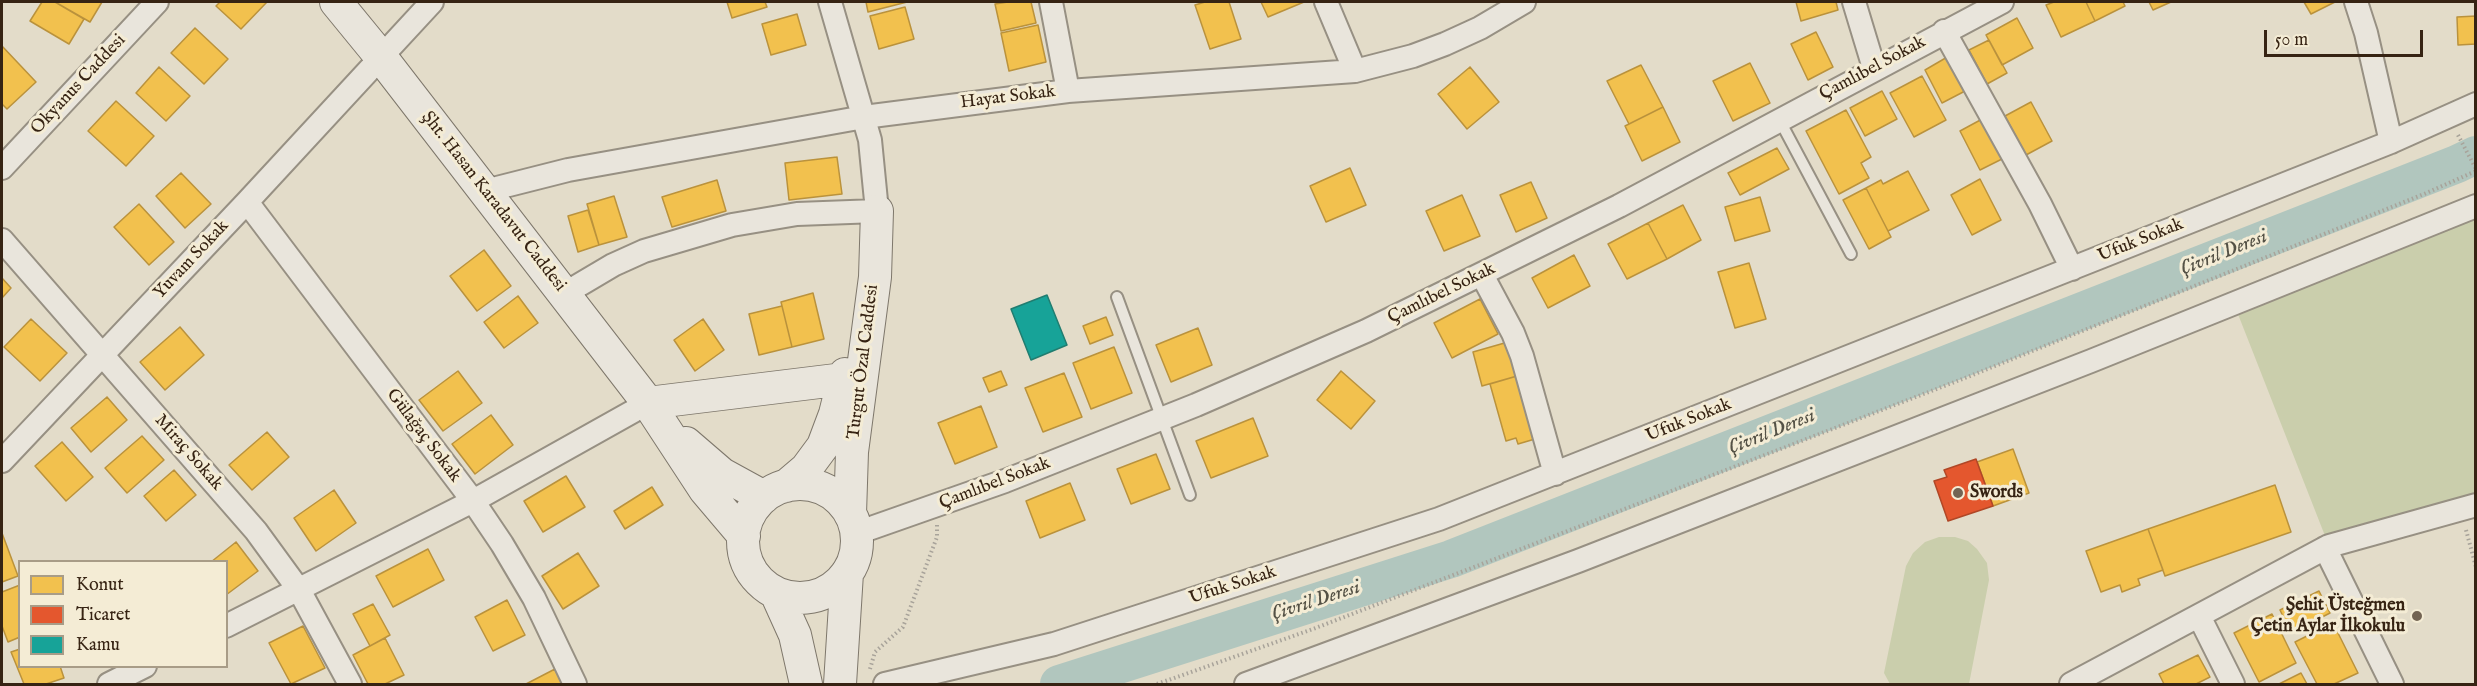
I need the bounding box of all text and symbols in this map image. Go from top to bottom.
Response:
scale bar [2267,18,2426,56]
text: 50 m [2275,29,2308,52]
street label: Okyanus Caddesi [27,30,131,140]
street label: Çamlıbel Sokak [1816,32,1930,106]
street label: Hayat Sokak [959,81,1057,115]
street label: Şht. Hasan Karadavut Caddesi [416,108,570,296]
street label: Ufuk Sokak [2095,214,2187,268]
street label: Yuvam Sokak [150,216,234,304]
water label: Çivril Deresi [2177,226,2271,282]
street label: Çamlıbel Sokak [1385,259,1499,329]
street label: Turgut Özal Caddesi [844,283,884,441]
street label: Gülağaç Sokak [381,385,465,487]
street label: Ufuk Sokak [1643,394,1735,448]
water label: Çivril Deresi [1725,405,1819,461]
street label: Miraç Sokak [149,411,227,495]
street label: Çamlıbel Sokak [937,453,1053,515]
place label: Swords [1970,482,2023,504]
marker: Swords [1951,486,1965,500]
legend [18,560,228,668]
street label: Ufuk Sokak [1187,562,1279,610]
text: Konut [76,574,124,597]
water label: Çivril Deresi [1269,576,1363,628]
place label: Şehit Üsteğmen Çetin Aylar İlkokulu [2251,595,2405,638]
text: Ticaret [76,604,130,627]
marker: Şehit Üsteğmen Çetin Aylar İlkokulu [2410,609,2424,623]
text: Kamu [76,634,120,657]

